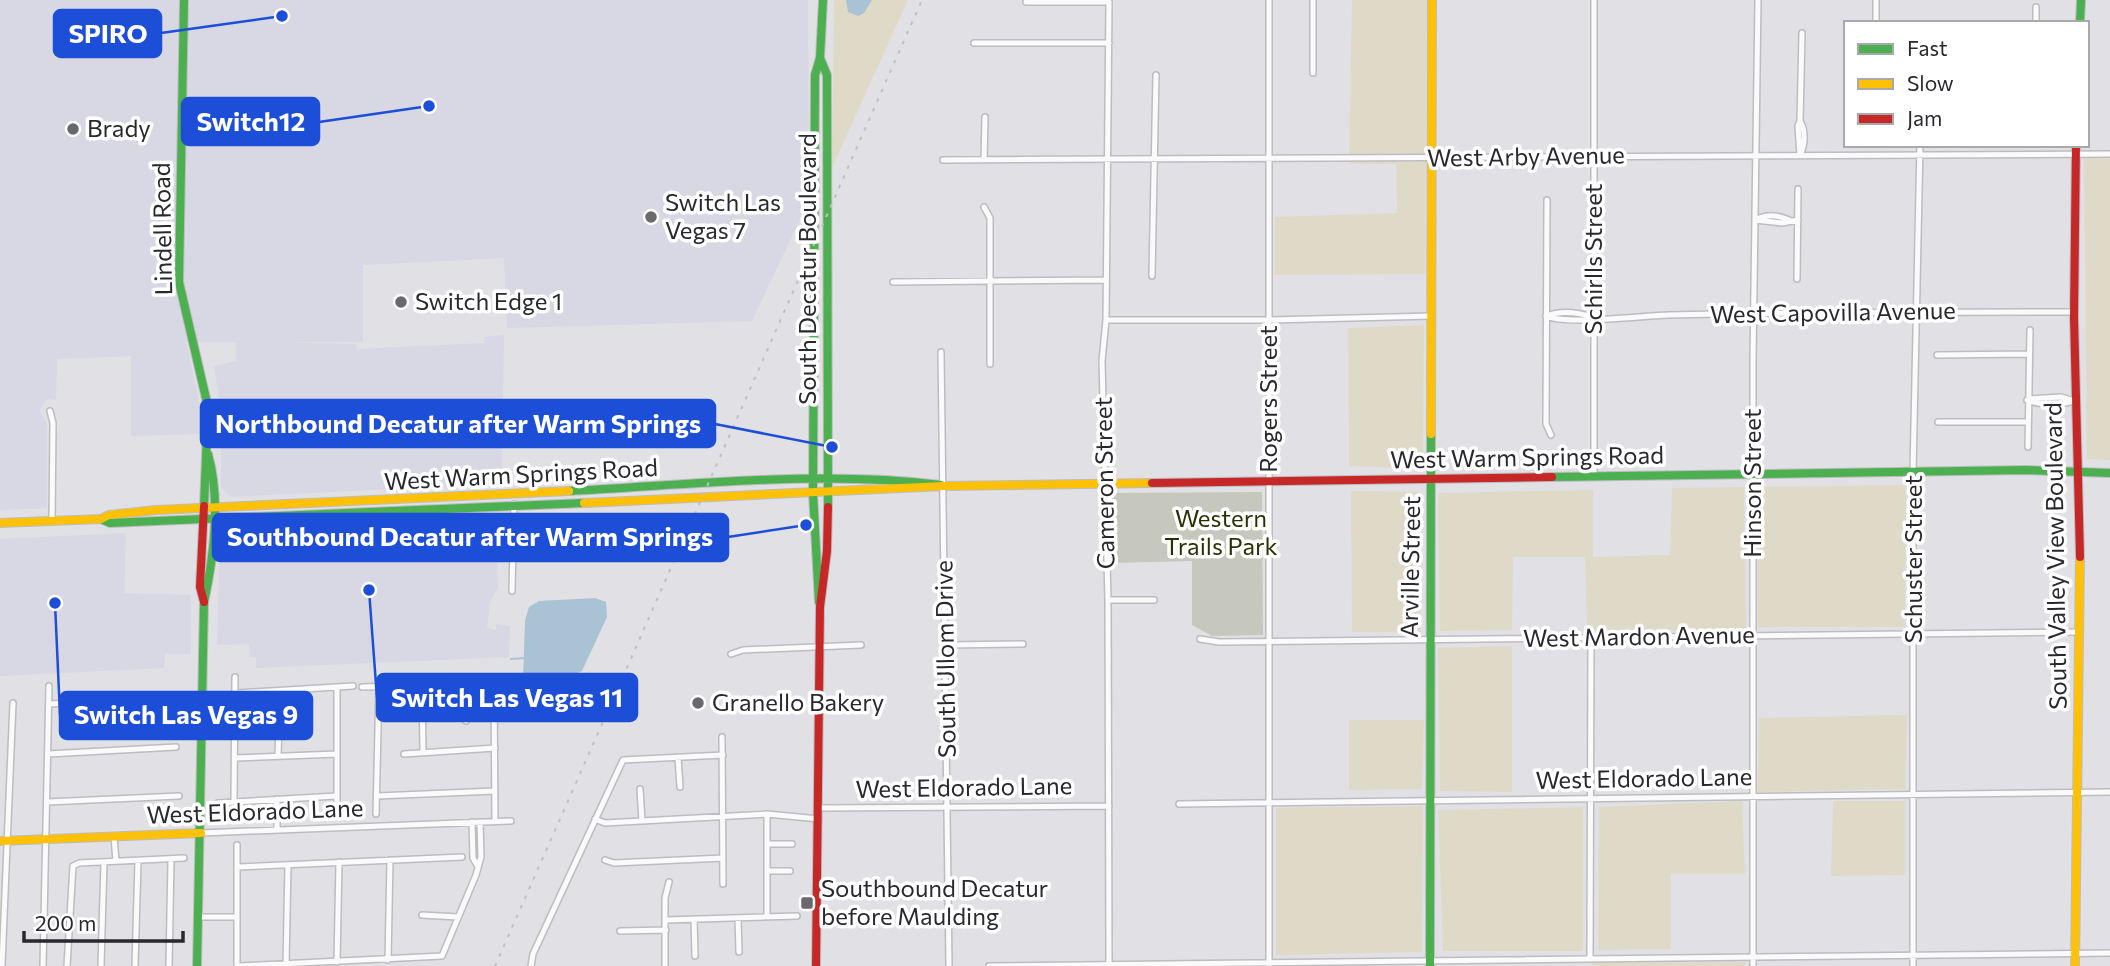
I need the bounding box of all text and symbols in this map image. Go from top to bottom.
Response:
callout: SPIRO [54,10,161,57]
text: SPIRO [68,17,148,48]
legend [1844,21,2089,147]
text: Fast [1907,35,1948,60]
text: Slow [1907,70,1954,95]
callout: Switch12 [182,98,319,145]
text: Switch12 [197,105,305,136]
text: Jam [1907,105,1942,130]
place label: Brady [87,113,151,142]
marker: Brady [65,121,81,137]
street label: South Decatur Boulevard [792,133,821,405]
street label: West Arby Avenue [1427,139,1625,172]
street label: Lindell Road [146,162,177,296]
street label: Schirlls Street [1578,183,1607,335]
place label: Switch Las Vegas 7 [665,187,781,244]
marker: Switch Las Vegas 7 [643,209,659,225]
place label: Switch Edge 1 [415,286,562,315]
marker: Switch Edge 1 [393,294,409,310]
street label: West Capovilla Avenue [1710,295,1956,328]
street label: Rogers Street [1253,325,1282,473]
street label: Cameron Street [1087,396,1120,569]
callout: Northbound Decatur after Warm Springs [201,400,715,447]
street label: South Valley View Boulevard [2037,402,2072,710]
text: Northbound Decatur after Warm Springs [215,407,701,438]
street label: Hinson Street [1737,408,1766,558]
street label: West Warm Springs Road [1390,440,1664,473]
street label: West Warm Springs Road [383,452,658,495]
street label: Schuster Street [1898,475,1927,643]
street label: Arville Street [1394,496,1425,638]
park label: Western Trails Park [1164,503,1278,560]
callout: Southbound Decatur after Warm Springs [213,514,728,561]
text: Southbound Decatur after Warm Springs [227,520,713,551]
street label: South Ullom Drive [928,560,961,758]
street label: West Mardon Avenue [1523,619,1755,652]
callout: Switch Las Vegas 11 [377,674,637,721]
text: Switch Las Vegas 11 [391,681,623,712]
place label: Granello Bakery [712,687,884,716]
callout: Switch Las Vegas 9 [60,692,312,739]
marker: Granello Bakery [690,695,706,711]
text: Switch Las Vegas 9 [74,698,298,729]
street label: West Eldorado Lane [1535,761,1753,794]
street label: West Eldorado Lane [855,770,1073,803]
street label: West Eldorado Lane [146,792,364,829]
place label: Southbound Decatur before Maulding [821,873,1049,930]
marker: Southbound Decatur before Maulding [799,895,815,911]
scale bar [24,900,184,944]
text: 200 m [35,910,96,935]

